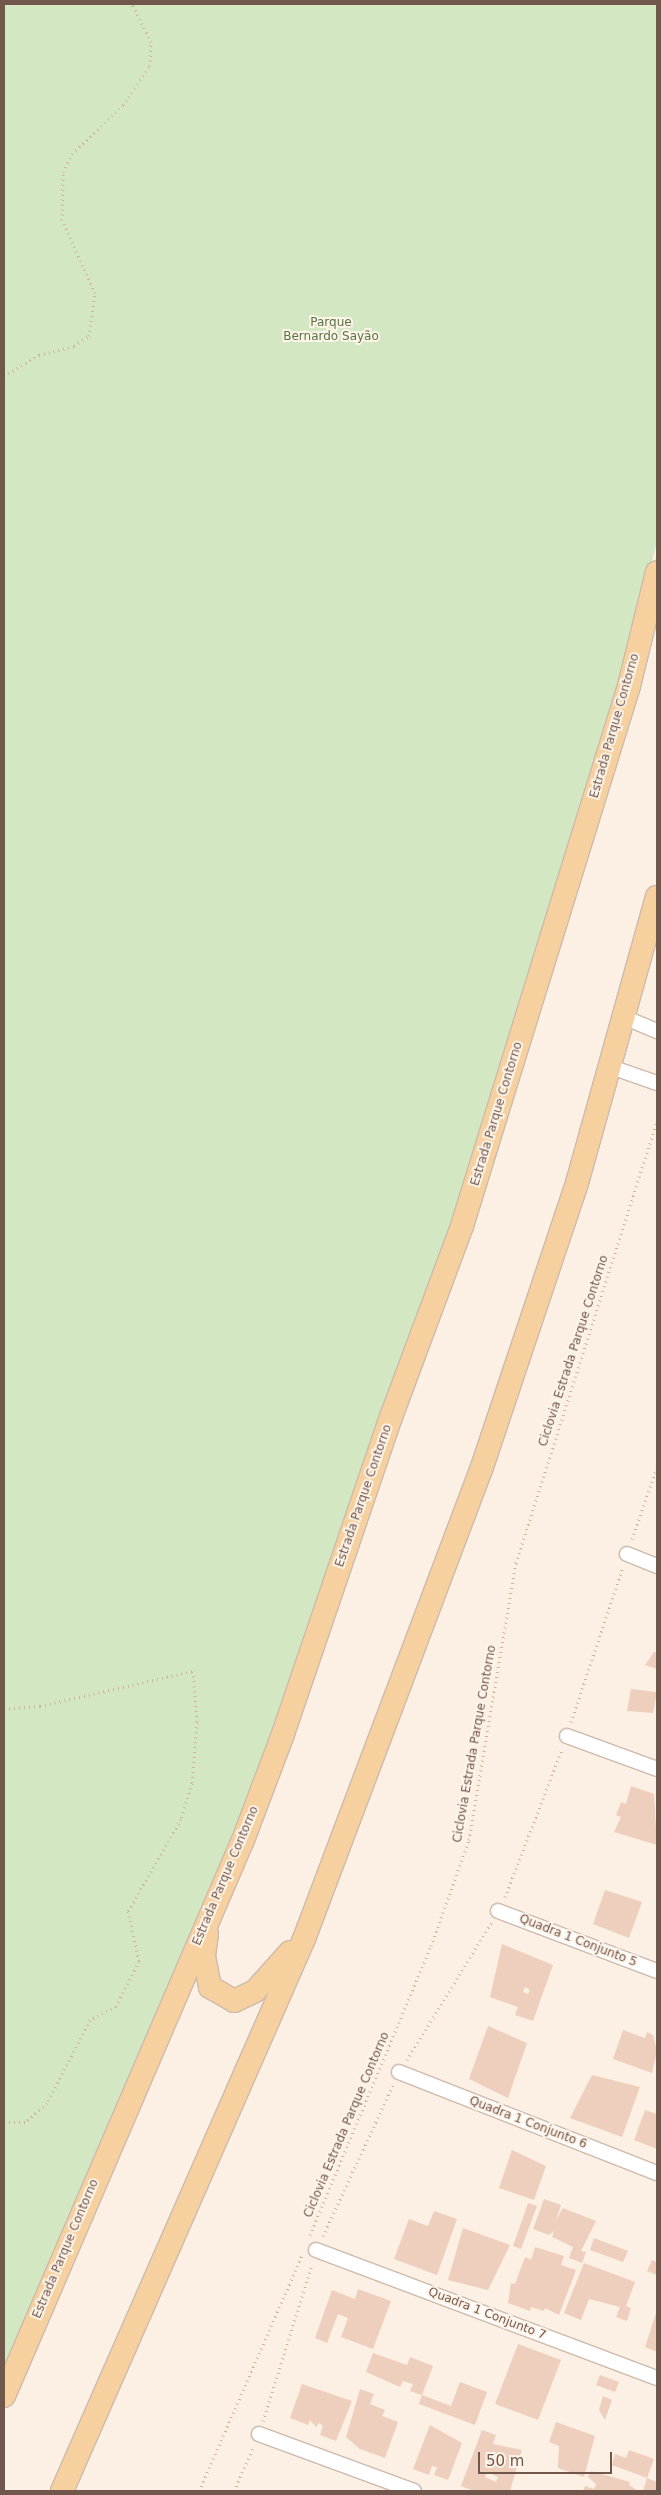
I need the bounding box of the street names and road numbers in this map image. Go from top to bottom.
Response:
street label: Estrada Parque Contorno [587,652,643,800]
street label: Estrada Parque Contorno [468,1040,526,1188]
street label: Ciclovia Estrada Parque Contorno [536,1253,612,1449]
street label: Estrada Parque Contorno [333,1423,395,1569]
street label: Ciclovia Estrada Parque Contorno [451,1644,499,1844]
street label: Estrada Parque Contorno [190,1804,262,1948]
street label: Quadra 1 Conjunto 5 [517,1912,639,1970]
street label: Ciclovia Estrada Parque Contorno [301,2030,393,2220]
street label: Quadra 1 Conjunto 6 [467,2094,589,2152]
street label: Estrada Parque Contorno [30,2177,102,2321]
street label: Quadra 1 Conjunto 7 [426,2285,548,2343]

